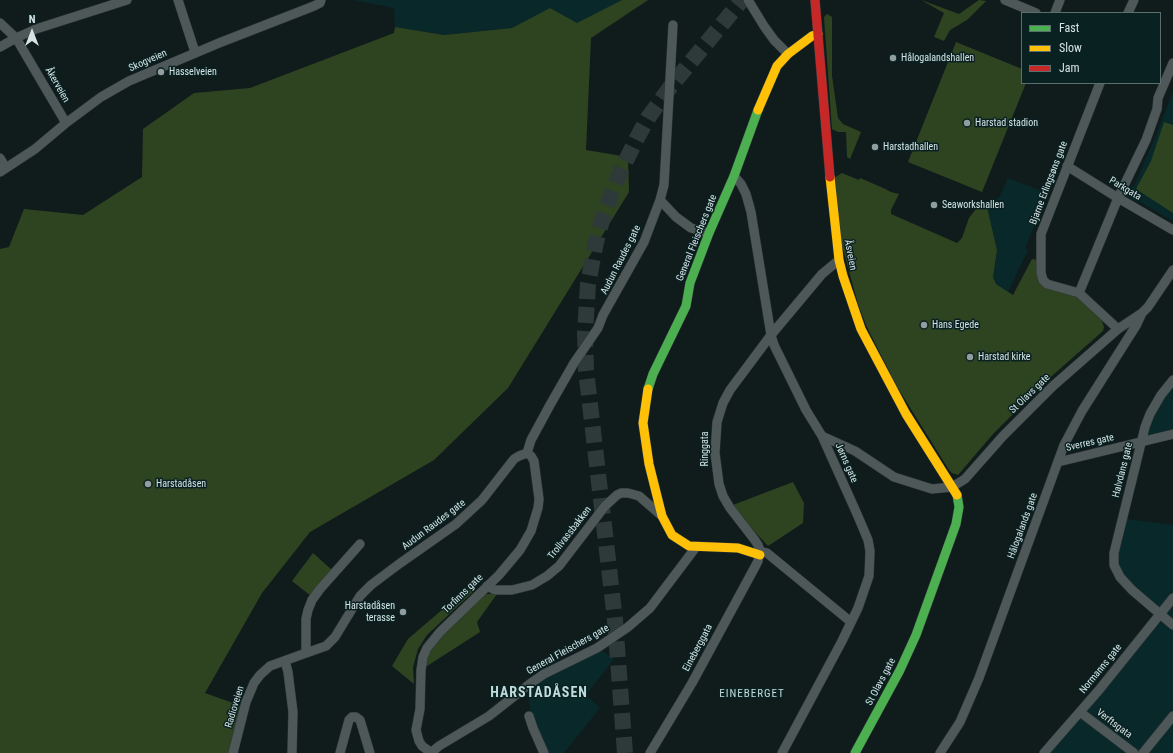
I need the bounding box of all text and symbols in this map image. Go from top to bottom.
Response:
north arrow [12,12,52,52]
legend [1021,12,1161,84]
text: N [29,13,35,26]
text: Fast [1059,21,1079,35]
text: Slow [1059,41,1082,55]
street label: Skogveien [127,47,169,75]
place label: Hålogalandshallen [901,52,974,64]
marker: Hålogalandshallen [888,53,898,63]
text: Jam [1059,61,1080,75]
street label: Åkerveien [42,65,72,105]
place label: Hasselveien [169,66,217,78]
marker: Hasselveien [156,67,166,77]
place label: Harstad stadion [975,117,1038,129]
marker: Harstad stadion [962,118,972,128]
street label: Bjarne Erlingsøns gate [1028,140,1070,226]
place label: Harstadhallen [883,141,938,153]
marker: Harstadhallen [870,142,880,152]
street label: Parkgata [1107,175,1143,203]
street label: General Fleischers gate [674,193,720,283]
place label: Seaworkshallen [942,199,1004,211]
marker: Seaworkshallen [929,200,939,210]
street label: Audun Raudes gate [598,223,644,297]
street label: Åsveien [841,239,859,271]
place label: Hans Egede [932,319,979,331]
marker: Hans Egede [919,320,929,330]
place label: Harstad kirke [978,351,1031,363]
marker: Harstad kirke [965,352,975,362]
street label: St Olavs gate [1007,372,1053,416]
street label: Ringgata [699,432,711,466]
street label: Sverres gate [1065,432,1115,454]
street label: Jørns gate [832,441,860,485]
street label: Halvdans gate [1110,441,1136,499]
place label: Harstadåsen [156,478,206,490]
marker: Harstadåsen [143,479,153,489]
street label: Hålogalands gate [1006,491,1040,561]
street label: Audun Raudes gate [400,497,468,553]
street label: Trollvassbakken [546,504,594,562]
street label: Torfinns gate [440,572,486,616]
place label: Harstadåsen terasse [345,600,395,624]
marker: Harstadåsen terasse [398,607,408,617]
street label: General Fleischers gate [525,622,611,678]
street label: Eineberggata [681,622,715,674]
street label: Normanns gate [1077,642,1125,696]
street label: St Olavs gate [864,656,898,708]
street label: Radioveien [223,685,247,729]
district label: HARSTADÅSEN [490,685,588,701]
district label: EINEBERGET [719,687,785,701]
street label: Verftsgata [1094,707,1134,741]

